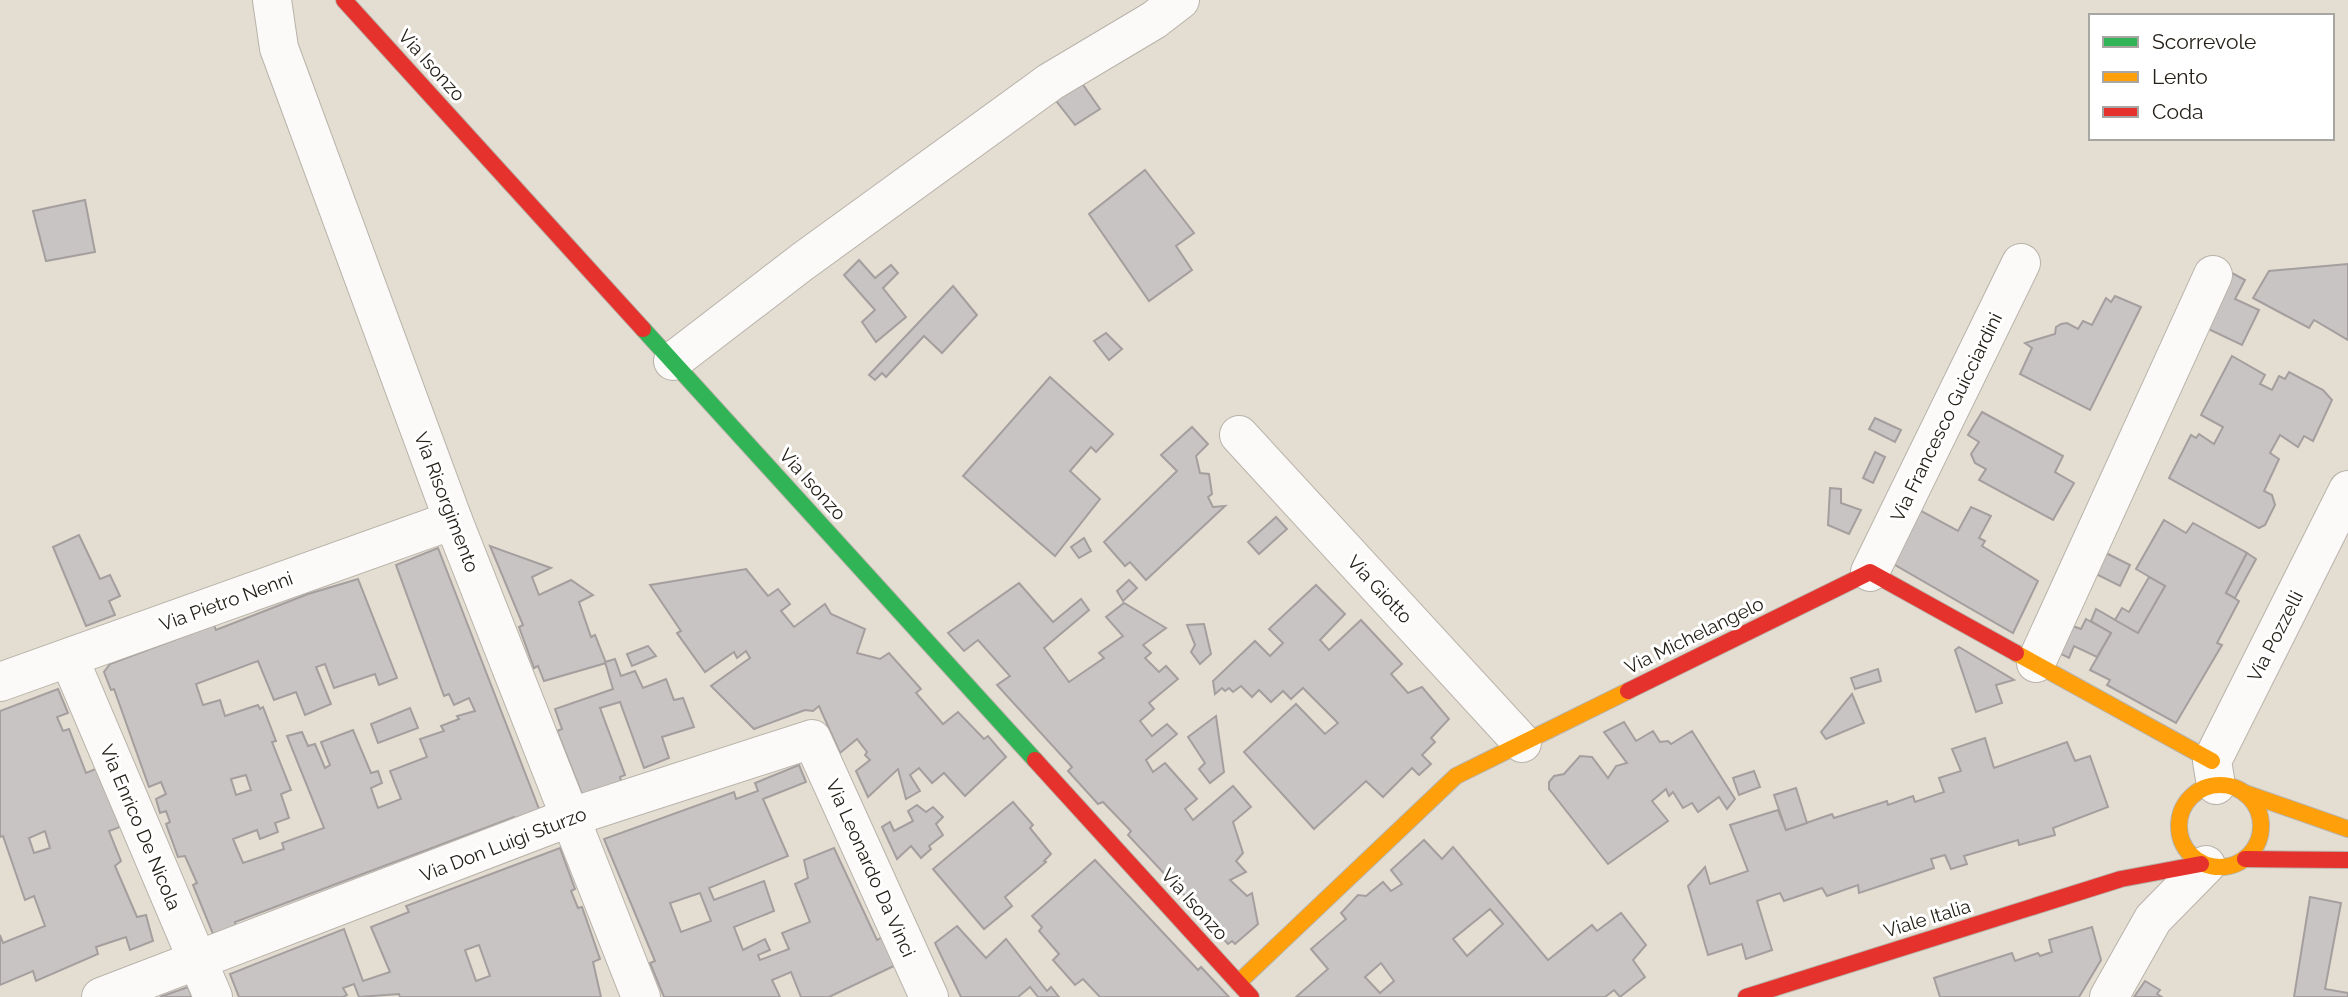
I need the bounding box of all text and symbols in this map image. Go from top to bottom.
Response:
legend [2089,14,2334,140]
street label: Via Isonzo [394,25,470,105]
text: Scorrevole [2152,29,2256,54]
text: Lento [2152,64,2208,89]
text: Coda [2152,99,2203,124]
street label: Via Francesco Guicciardini [1886,309,2006,525]
street label: Via Risorgimento [410,429,484,575]
street label: Via Isonzo [775,444,851,524]
street label: Via Giotto [1343,550,1417,628]
street label: Via Pietro Nenni [156,567,296,635]
street label: Via Pozzelli [2243,587,2307,685]
street label: Via Michelangelo [1621,592,1767,678]
street label: Via Enrico De Nicola [96,741,186,913]
street label: Via Leonardo Da Vinci [822,776,920,960]
street label: Via Don Luigi Sturzo [417,802,589,886]
street label: Via Isonzo [1157,864,1233,944]
street label: Viale Italia [1881,894,1973,942]

